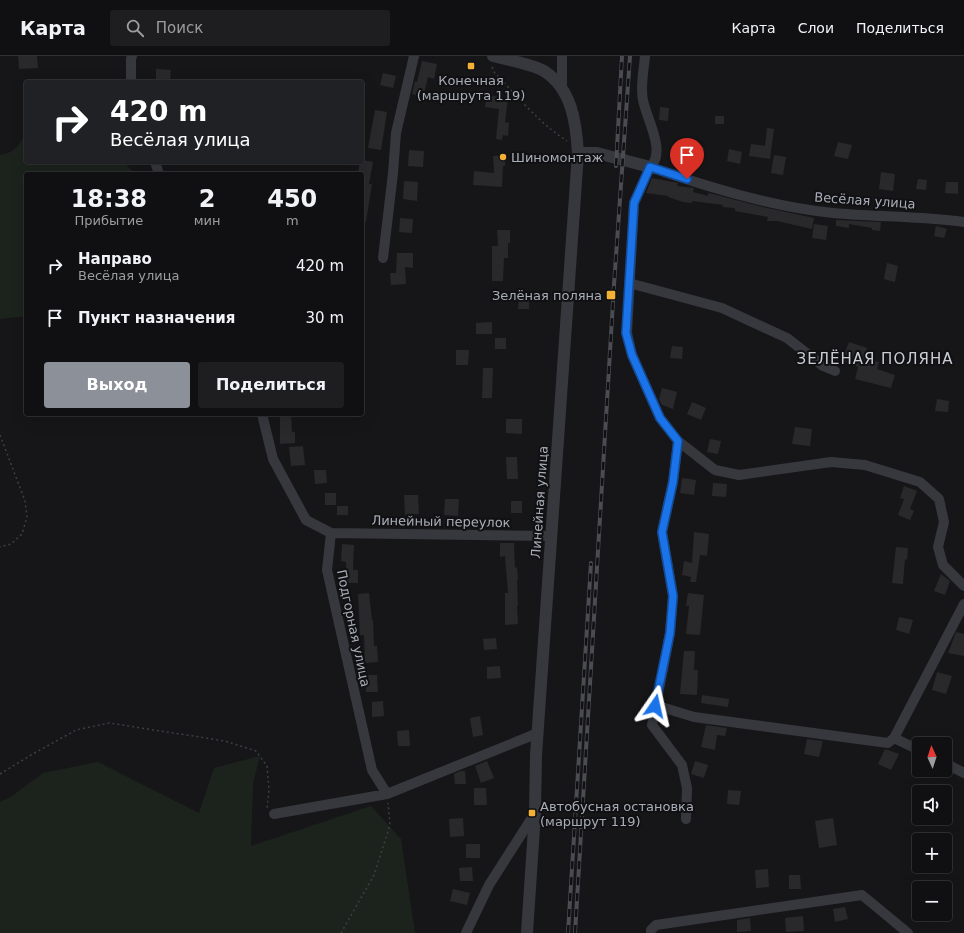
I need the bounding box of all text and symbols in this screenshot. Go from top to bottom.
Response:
search box [110,10,390,46]
text: Карта [20,17,86,39]
icon: search [124,17,146,39]
text: Поиск [156,19,203,37]
text: Карта [732,20,776,36]
text: Слои [798,20,834,36]
text: Поделиться [856,20,944,36]
marker: Конечная (маршрута 119) [466,61,476,71]
place label: Конечная (маршрута 119) [417,73,525,103]
text: 420 m [110,95,207,128]
icon: right [44,96,96,148]
text: Весёлая улица [110,129,251,150]
pin [670,138,704,179]
icon: arrive [676,144,698,166]
place label: Шиномонтаж [511,150,604,165]
marker: Шиномонтаж [498,152,508,162]
text: 18:38 [71,185,147,213]
text: 2 [199,185,215,213]
text: 450 [267,185,317,213]
street label: Весёлая улица [814,189,916,212]
text: Прибытие [74,213,143,228]
text: мин [194,213,221,228]
text: m [286,213,299,228]
text: Направо [78,250,152,268]
icon: right [44,255,66,277]
text: 420 m [296,257,344,275]
text: Весёлая улица [78,268,180,283]
place label: Зелёная поляна [492,288,602,303]
marker: Зелёная поляна [605,289,617,301]
icon: arrive [44,307,66,329]
text: Пункт назначения [78,309,235,327]
text: 30 m [306,309,344,327]
district label: ЗЕЛЁНАЯ ПОЛЯНА [797,349,953,368]
button: Выход [44,362,190,408]
button: Поделиться [198,362,344,408]
street label: Линейная улица [528,445,551,559]
street label: Линейный переулок [371,513,511,530]
street label: Подгорная улица [334,568,373,688]
position arrow [634,685,676,727]
north arrow [912,737,952,777]
map controls [912,737,952,921]
button: sound [912,785,952,825]
place label: Автобусная остановка (маршрут 119) [540,799,694,829]
marker: Автобусная остановка (маршрут 119) [527,808,537,818]
button: + [912,833,952,873]
button: − [912,881,952,921]

